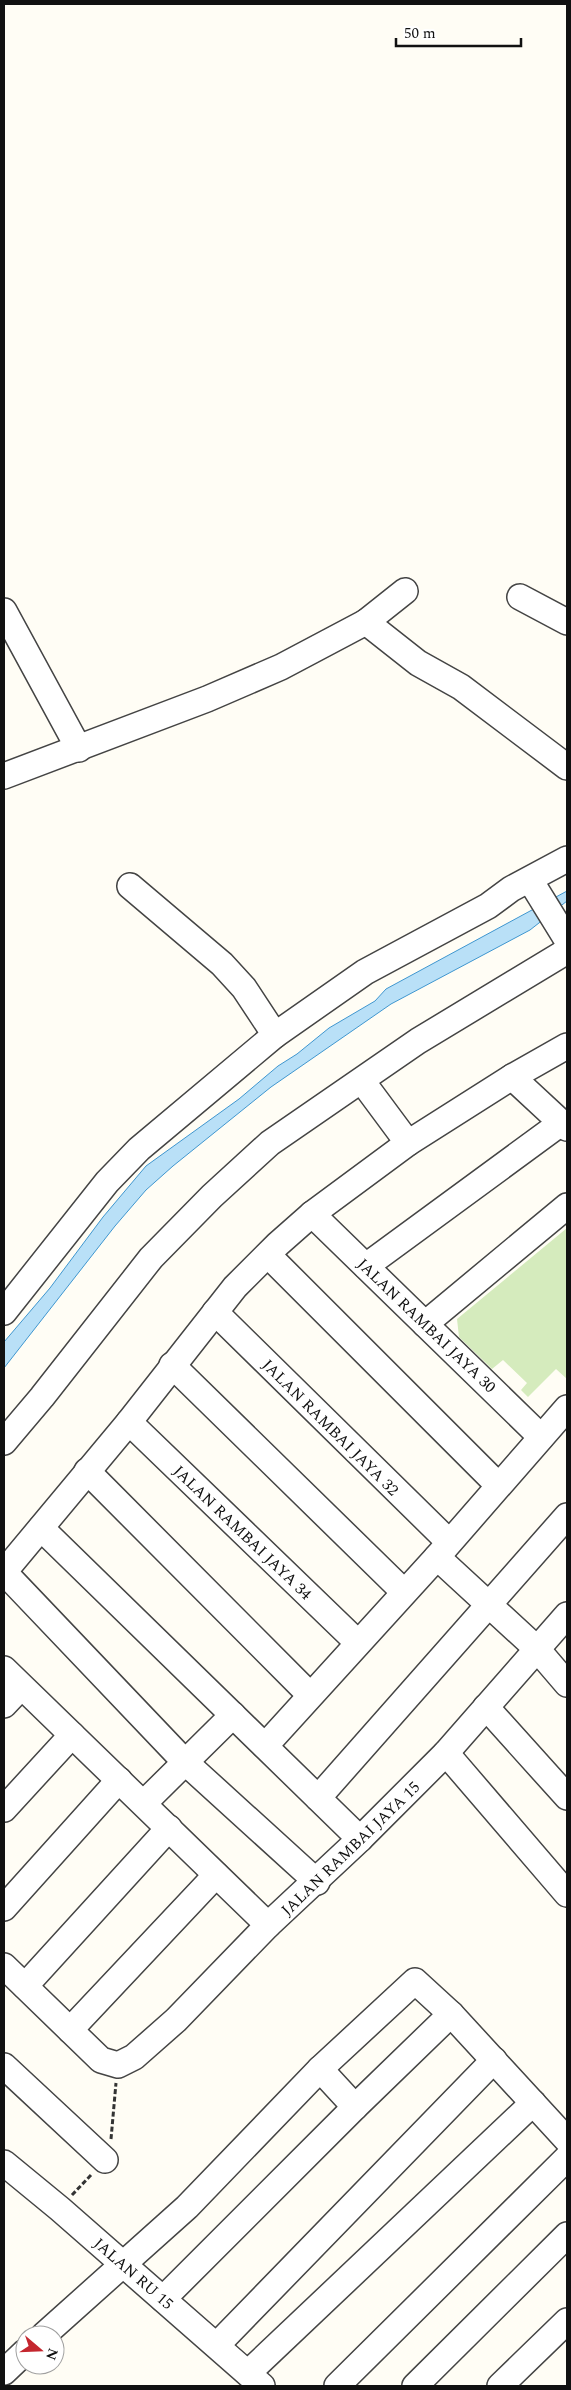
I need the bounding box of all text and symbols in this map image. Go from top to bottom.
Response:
scale bar [396,15,521,47]
text: 50 m [404,22,436,45]
street label: JALAN RAMBAI JAYA 30 [351,1253,501,1399]
street label: JALAN RAMBAI JAYA 32 [256,1354,404,1502]
street label: JALAN RAMBAI JAYA 34 [167,1460,317,1606]
street label: JALAN RAMBAI JAYA 15 [276,1776,426,1922]
street label: JALAN RU 15 [88,2232,179,2315]
north arrow [15,2325,65,2375]
text: N [40,2345,64,2363]

